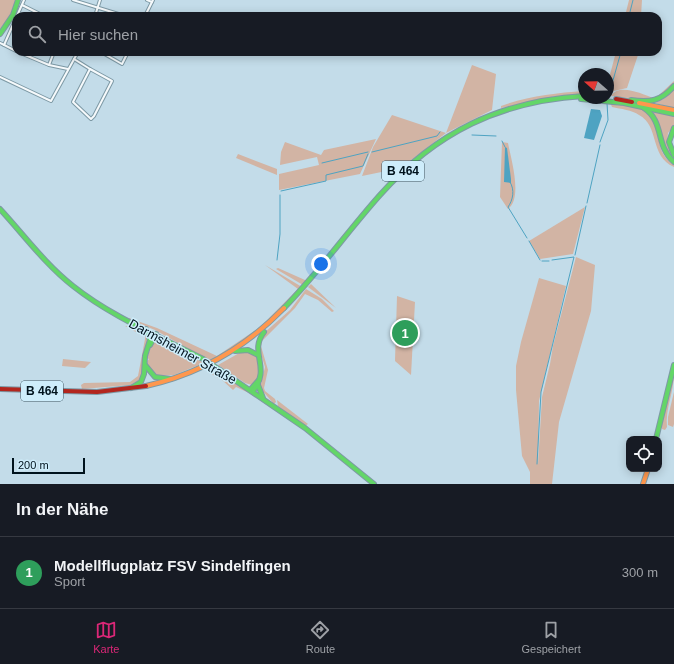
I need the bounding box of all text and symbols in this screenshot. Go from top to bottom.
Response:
search box [12,12,662,56]
icon: search [26,23,48,45]
text: Hier suchen [58,26,138,43]
north arrow [578,68,614,104]
road number: B 464 [382,161,424,181]
your location [311,254,331,274]
street label: Darmsheimer Straße [126,316,239,387]
pin: 1 [392,318,418,348]
road number: B 464 [21,381,63,401]
map controls [626,436,662,472]
button: locate [626,436,662,472]
scale bar [12,456,85,475]
text: 200 m [18,459,49,471]
text: In der Nähe [16,500,109,519]
text: Modellflugplatz FSV Sindelfingen [54,557,291,574]
text: 1 [25,565,33,580]
text: 300 m [622,565,658,580]
text: Sport [54,574,85,589]
tab: Karte [93,619,119,655]
tab: Route [306,619,335,655]
tab: Gespeichert [522,619,581,655]

